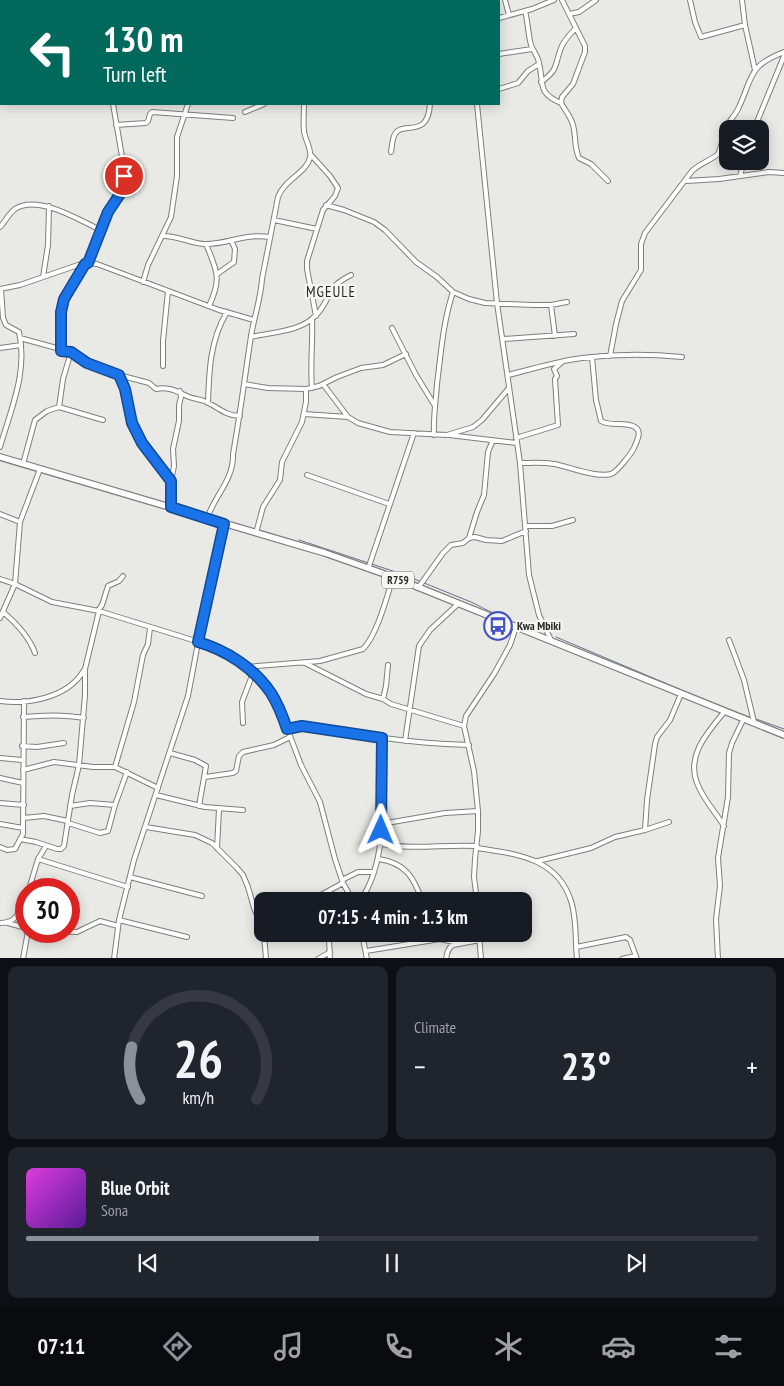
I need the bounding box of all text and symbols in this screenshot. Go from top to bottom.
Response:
text: 130 m [103,16,184,62]
icon: left [20,20,85,85]
text: Turn left [103,60,167,88]
map controls [719,120,769,170]
button: layers [719,120,769,170]
pin [103,155,145,197]
icon: arrive [110,162,138,190]
district label: MGEULE [306,282,356,301]
road number: R759 [382,572,414,588]
bus stop icon: Kwa Mbiki [483,611,513,641]
place label: Kwa Mbiki [517,618,561,633]
position arrow [354,803,406,855]
speed limit sign: 30 [15,878,80,943]
text: 07:15 · 4 min · 1.3 km [318,905,468,929]
text: Climate [414,1017,456,1037]
text: 26 [173,1025,223,1092]
text: 23° [561,1041,611,1090]
text: − [414,1048,426,1085]
text: + [746,1048,758,1085]
text: km/h [182,1086,214,1109]
text: Blue Orbit [101,1176,170,1200]
text: Sona [101,1200,128,1220]
icon: previous [134,1249,162,1277]
icon: pause [378,1249,406,1277]
icon: next [622,1249,650,1277]
icon: directions [160,1329,195,1364]
icon: music [271,1329,306,1364]
icon: phone [381,1329,416,1364]
icon: climate [491,1329,526,1364]
icon: car [601,1329,636,1364]
icon: filters [711,1329,746,1364]
text: 07:11 [38,1332,85,1360]

